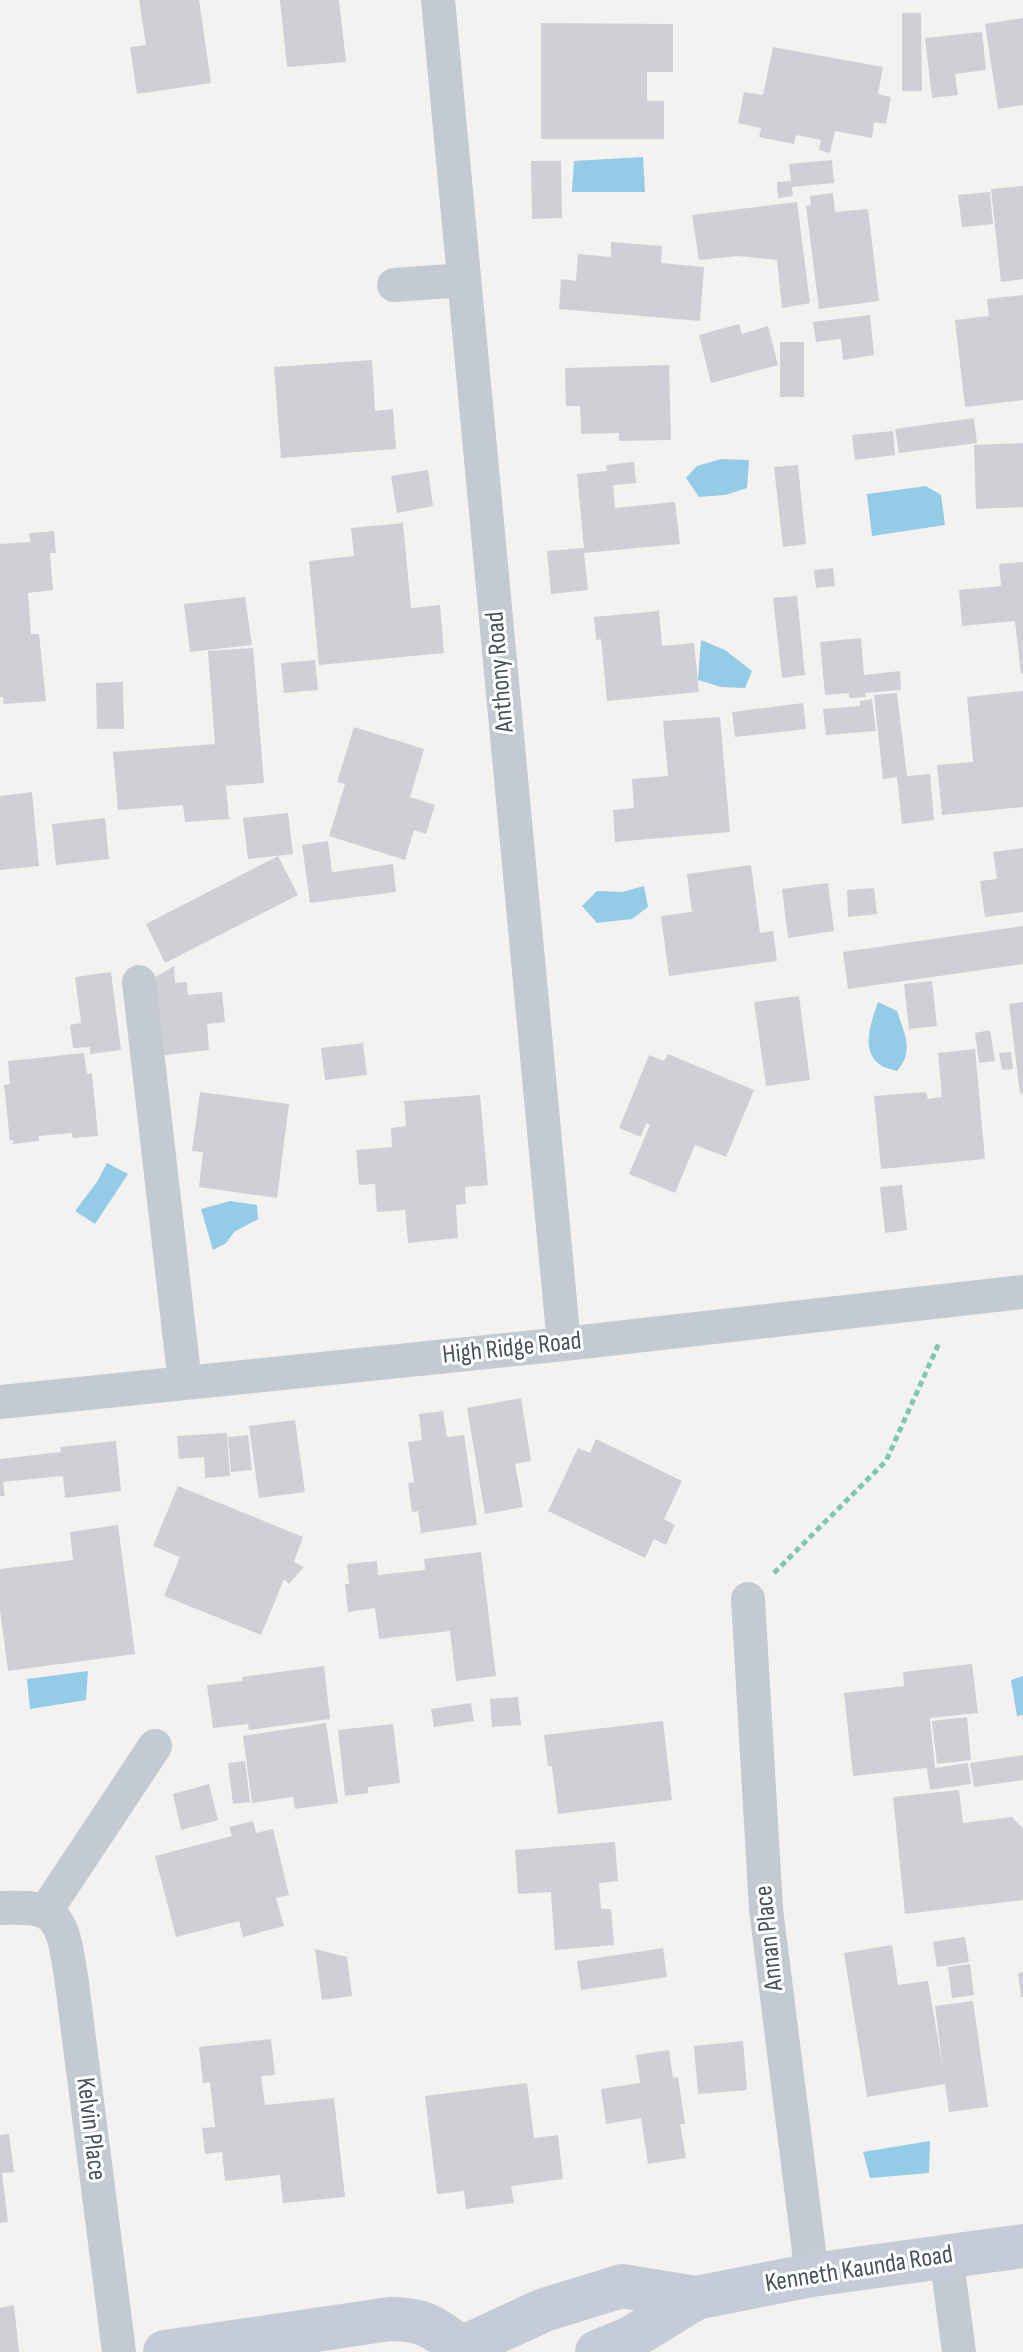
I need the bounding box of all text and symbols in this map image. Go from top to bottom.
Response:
street label: Anthony Road [480,610,522,734]
street label: High Ridge Road [441,1326,583,1372]
street label: Annan Place [749,1884,791,1992]
street label: Kelvin Place [68,2076,112,2182]
street label: Kenneth Kaunda Road [763,2240,955,2300]

